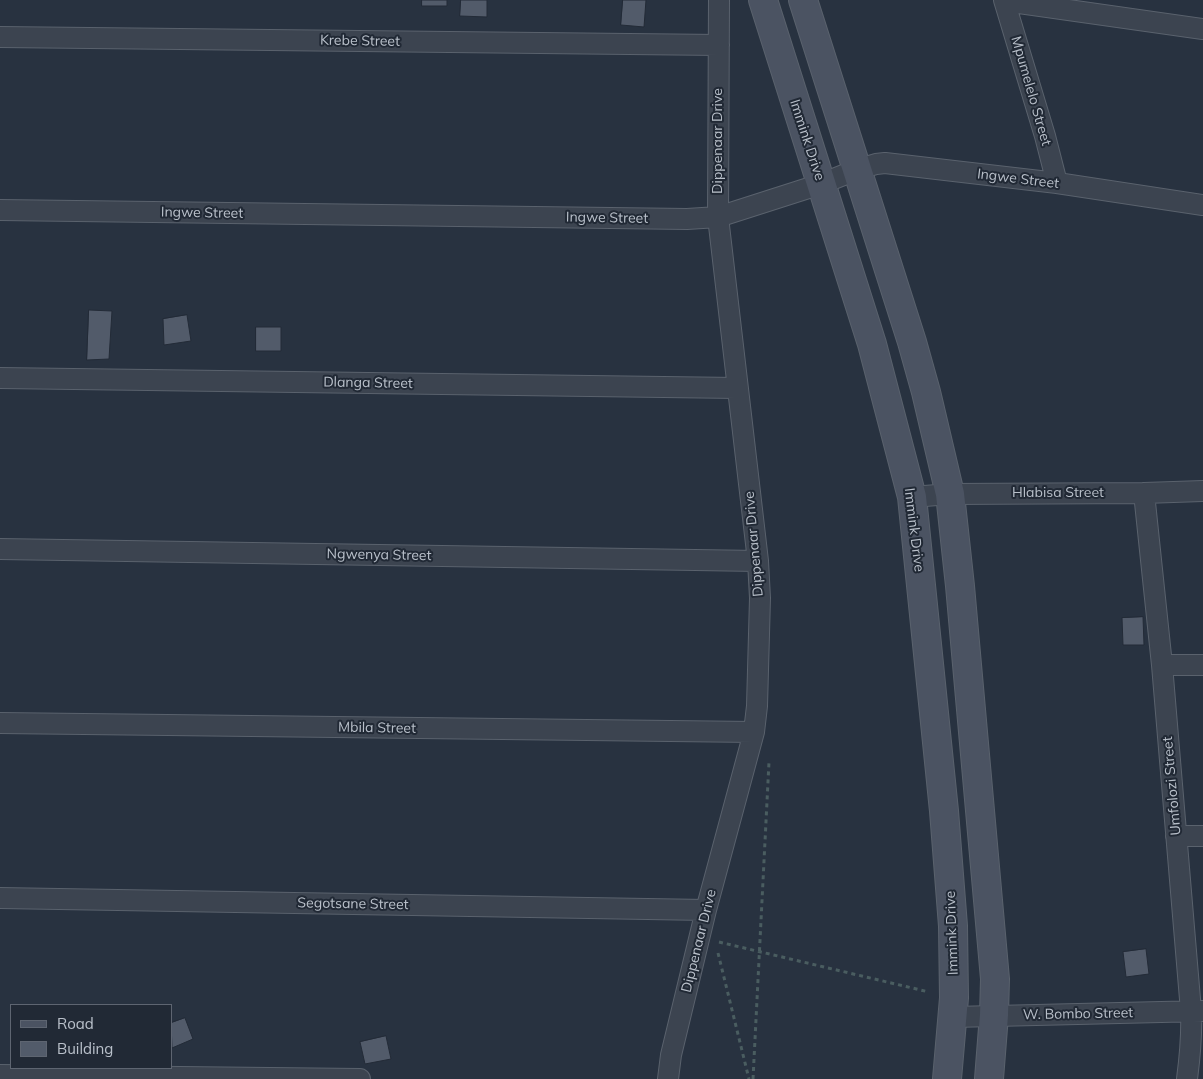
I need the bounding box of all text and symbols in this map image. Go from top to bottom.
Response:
street label: Krebe Street [320,32,400,50]
street label: Mpumelelo Street [1007,34,1055,148]
street label: Dippenaar Drive [710,88,726,194]
street label: Immink Drive [786,97,828,183]
street label: Ingwe Street [976,166,1060,192]
street label: Ingwe Street [161,204,243,222]
street label: Ingwe Street [566,209,648,227]
street label: Dlanga Street [323,374,413,392]
street label: Hlabisa Street [1012,485,1104,501]
street label: Immink Drive [901,487,927,573]
street label: Dippenaar Drive [741,491,767,597]
street label: Ngwenya Street [326,546,432,564]
street label: Mbila Street [338,719,416,737]
street label: Umfolozi Street [1159,736,1185,836]
street label: Dippenaar Drive [678,888,720,994]
street label: Immink Drive [942,891,962,975]
street label: Segotsane Street [297,895,409,913]
legend [10,1004,172,1069]
street label: W. Bombo Street [1023,1005,1133,1023]
text: Road [57,1014,94,1033]
text: Building [57,1039,113,1058]

